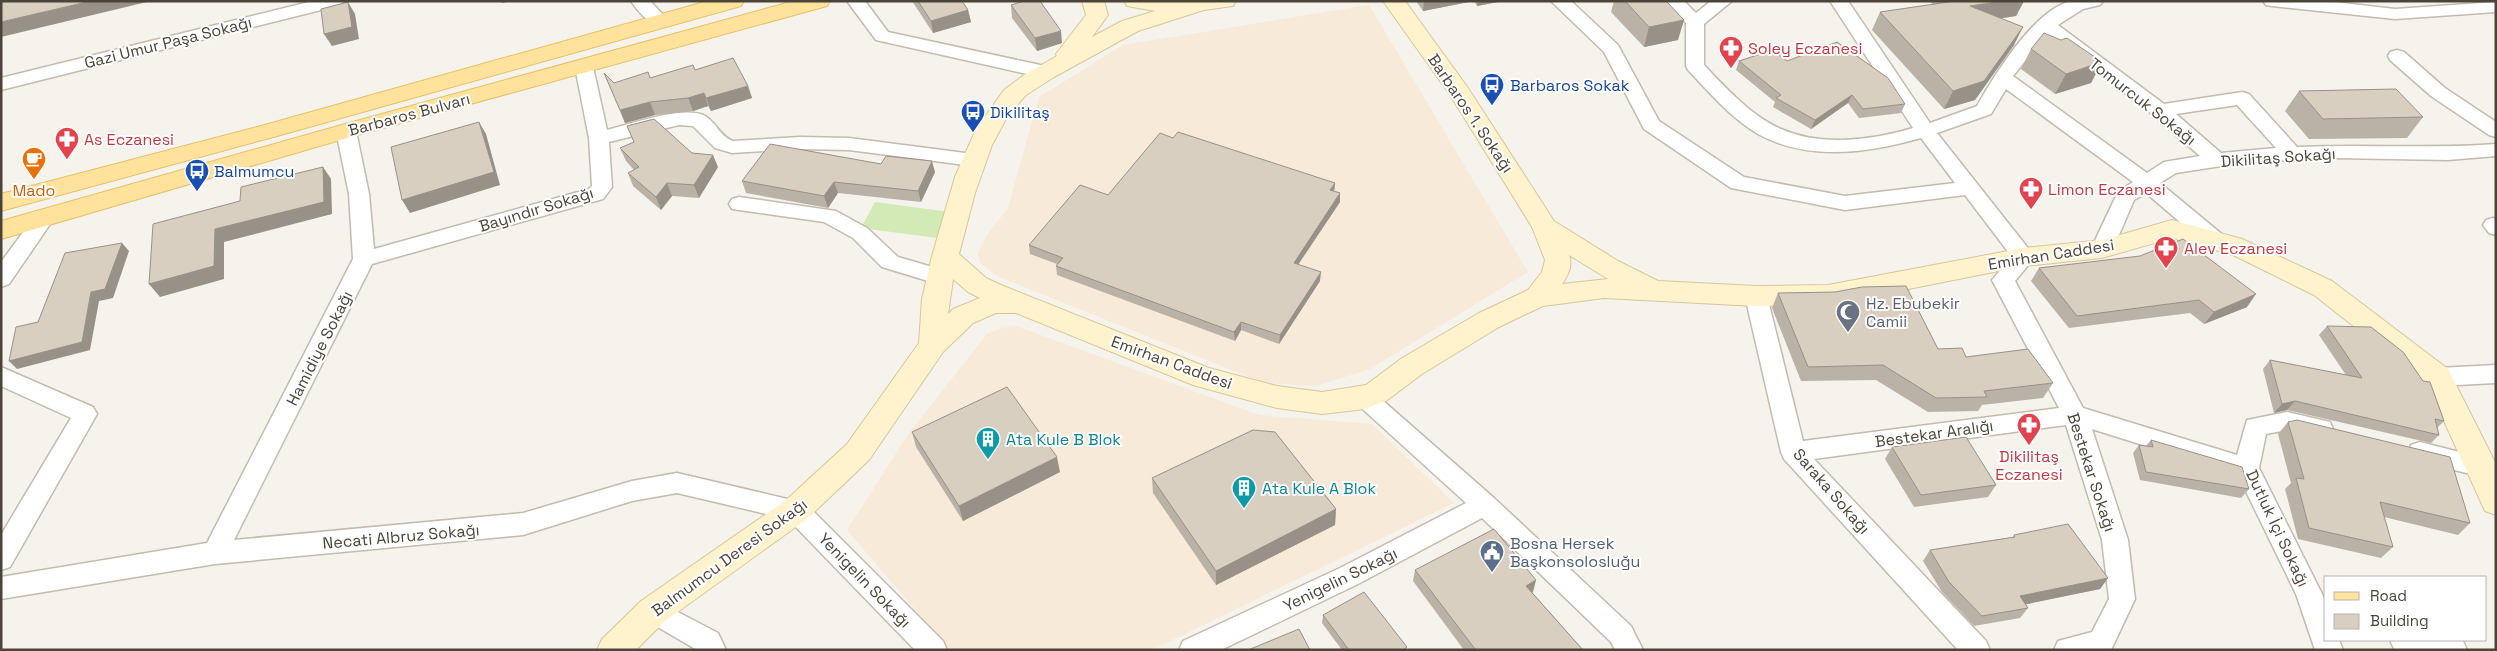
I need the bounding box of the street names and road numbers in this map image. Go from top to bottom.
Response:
street label: Gazi Umur Paşa Sokağı [82,12,254,73]
street label: Barbaros 1. Sokağı [1423,50,1518,177]
street label: Tomurcuk Sokağı [2085,53,2200,150]
street label: Barbaros Bulvarı [346,88,472,141]
street label: Dikilitaş Sokağı [2220,143,2336,172]
street label: Bayındır Sokağı [476,182,596,237]
street label: Emirhan Caddesi [1987,234,2116,275]
street label: Hamidiye Sokağı [281,287,357,409]
street label: Emirhan Caddesi [1108,331,1235,394]
street label: Bestekar Sokağı [2062,410,2121,534]
street label: Bestekar Aralığı [1873,415,1995,452]
street label: Saraka Sokağı [1789,444,1875,539]
street label: Dutluk İçi Sokağı [2241,466,2314,590]
street label: Balmumcu Deresi Sokağı [647,494,811,621]
street label: Necati Albruz Sokağı [322,519,480,554]
street label: Yenigelin Sokağı [814,528,915,632]
street label: Yenigelin Sokağı [1280,543,1401,616]

